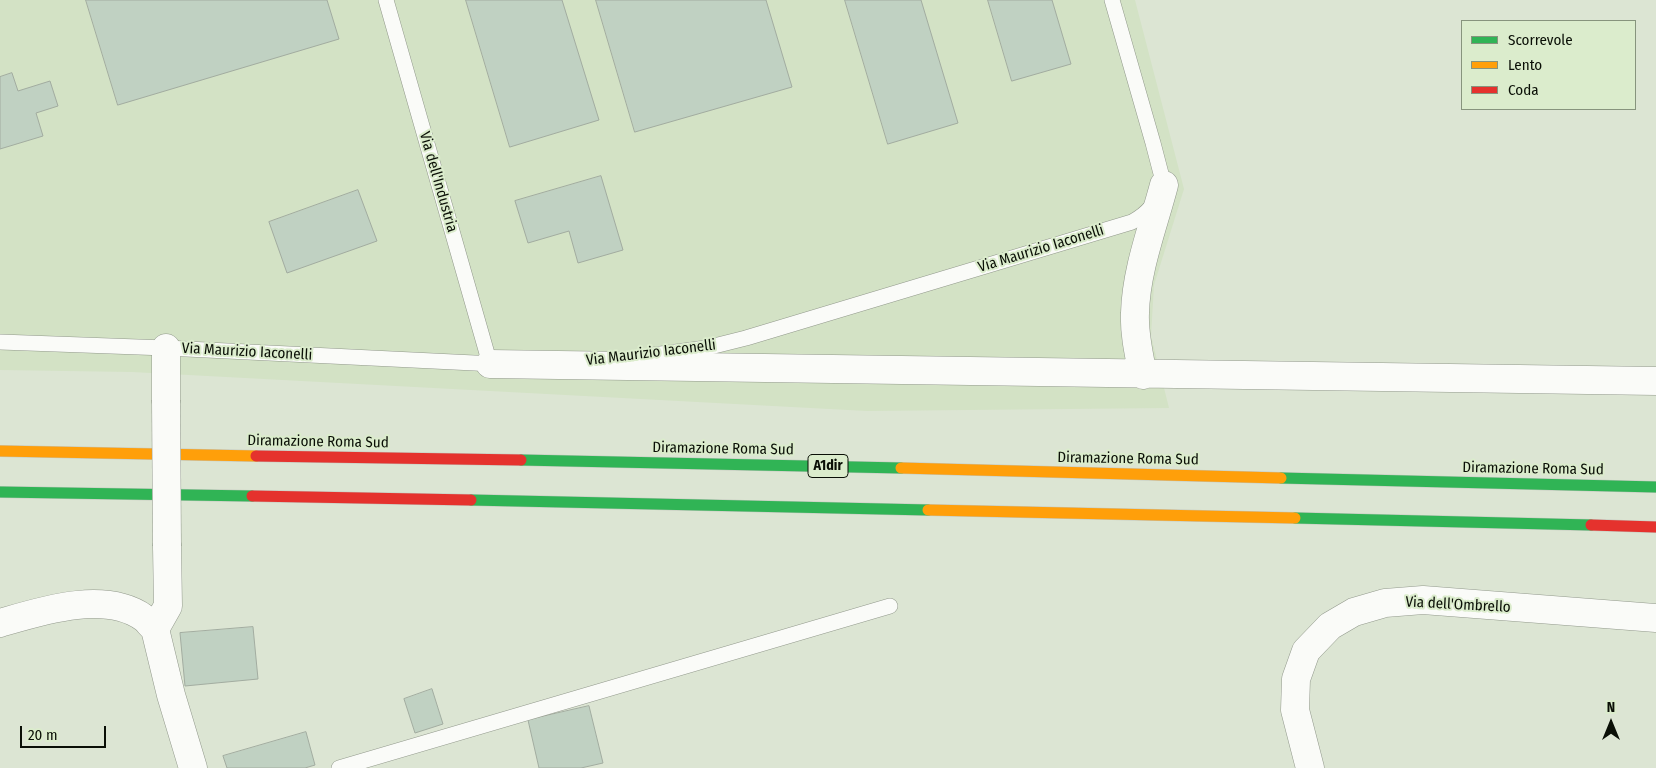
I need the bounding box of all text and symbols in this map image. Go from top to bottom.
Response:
legend [1461,20,1636,110]
text: Scorrevole [1508,31,1573,49]
text: Lento [1508,56,1542,74]
text: Coda [1508,81,1539,99]
street label: Via dell'Industria [415,130,461,234]
street label: Via Maurizio Iaconelli [976,221,1106,277]
street label: Via Maurizio Iaconelli [585,336,717,370]
street label: Via Maurizio Iaconelli [181,340,313,364]
street label: Diramazione Roma Sud [247,432,389,452]
street label: Diramazione Roma Sud [652,439,794,459]
street label: Diramazione Roma Sud [1057,449,1199,469]
road number: A1dir [808,454,848,478]
street label: Diramazione Roma Sud [1462,459,1604,479]
street label: Via dell'Ombrello [1405,593,1511,617]
north arrow [1586,698,1636,748]
text: N [1607,699,1615,716]
scale bar [22,716,109,748]
text: 20 m [28,726,58,744]

